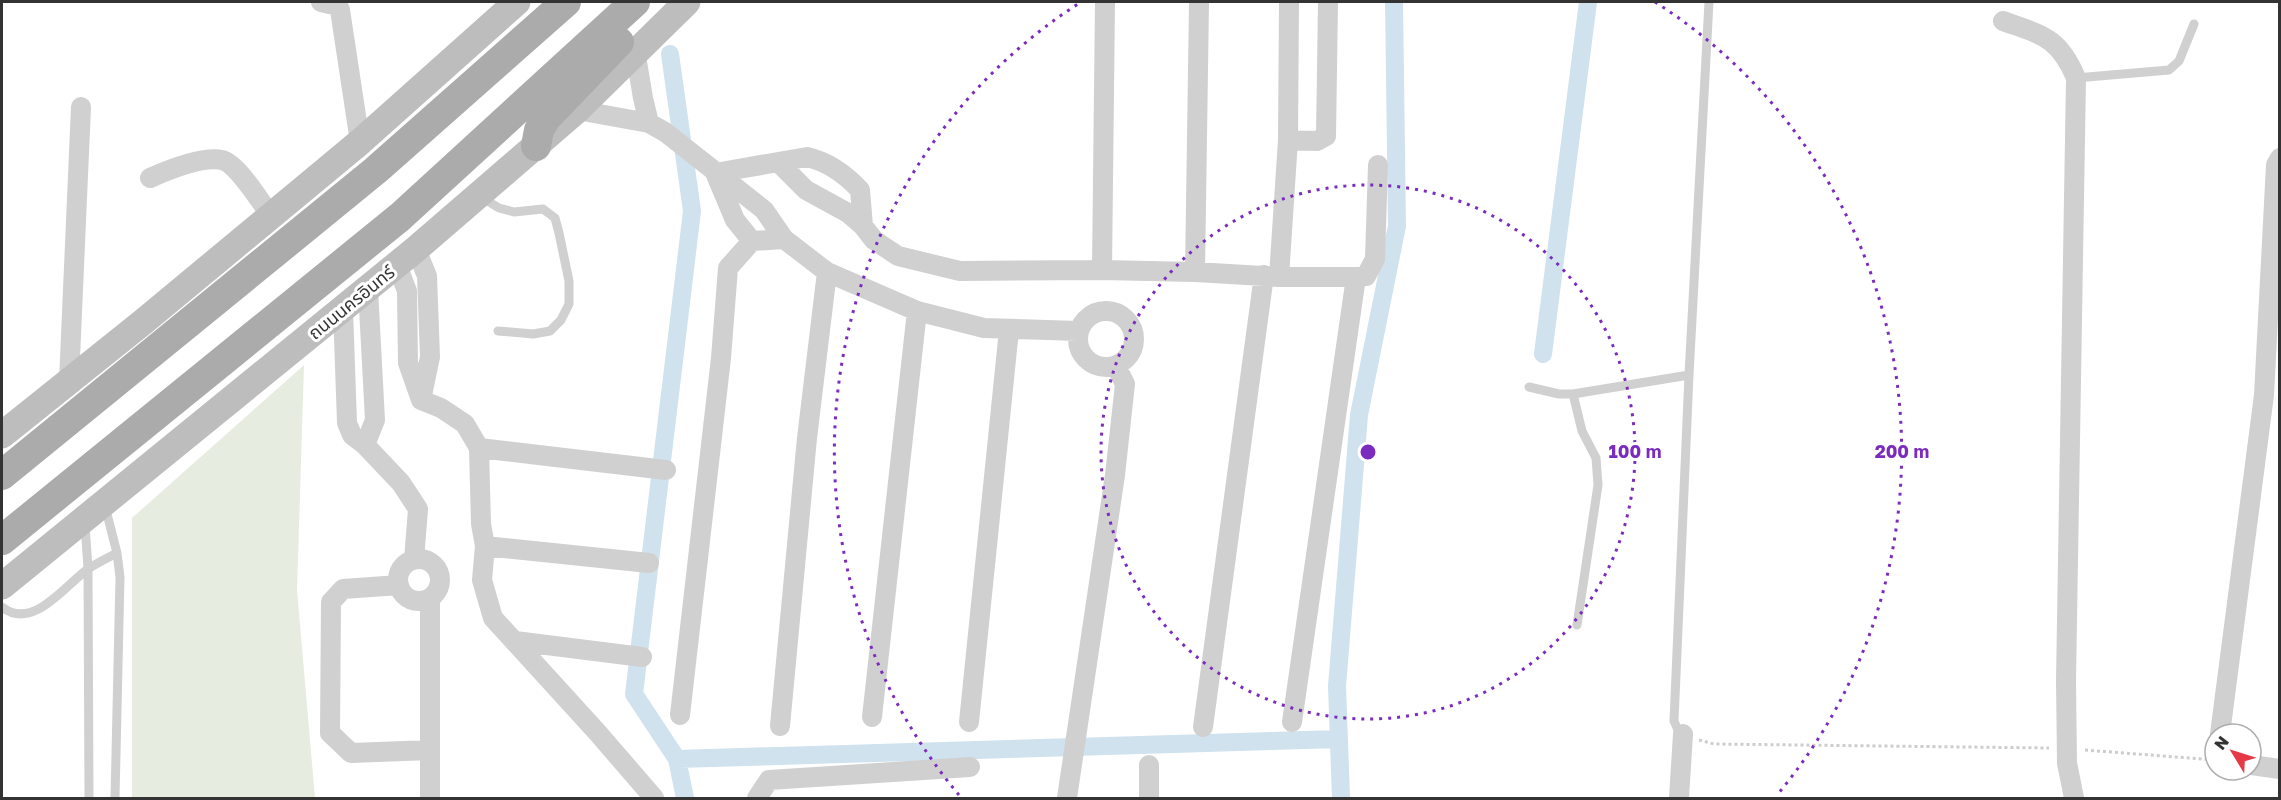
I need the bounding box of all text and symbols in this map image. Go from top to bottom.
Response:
street label: ถนนนครอินทร์ [303,260,399,344]
text: 100 m [1609,440,1661,462]
text: 200 m [1875,440,1929,462]
centre of rings [1358,442,1378,462]
north arrow [2203,722,2263,782]
text: N [2210,732,2233,754]

